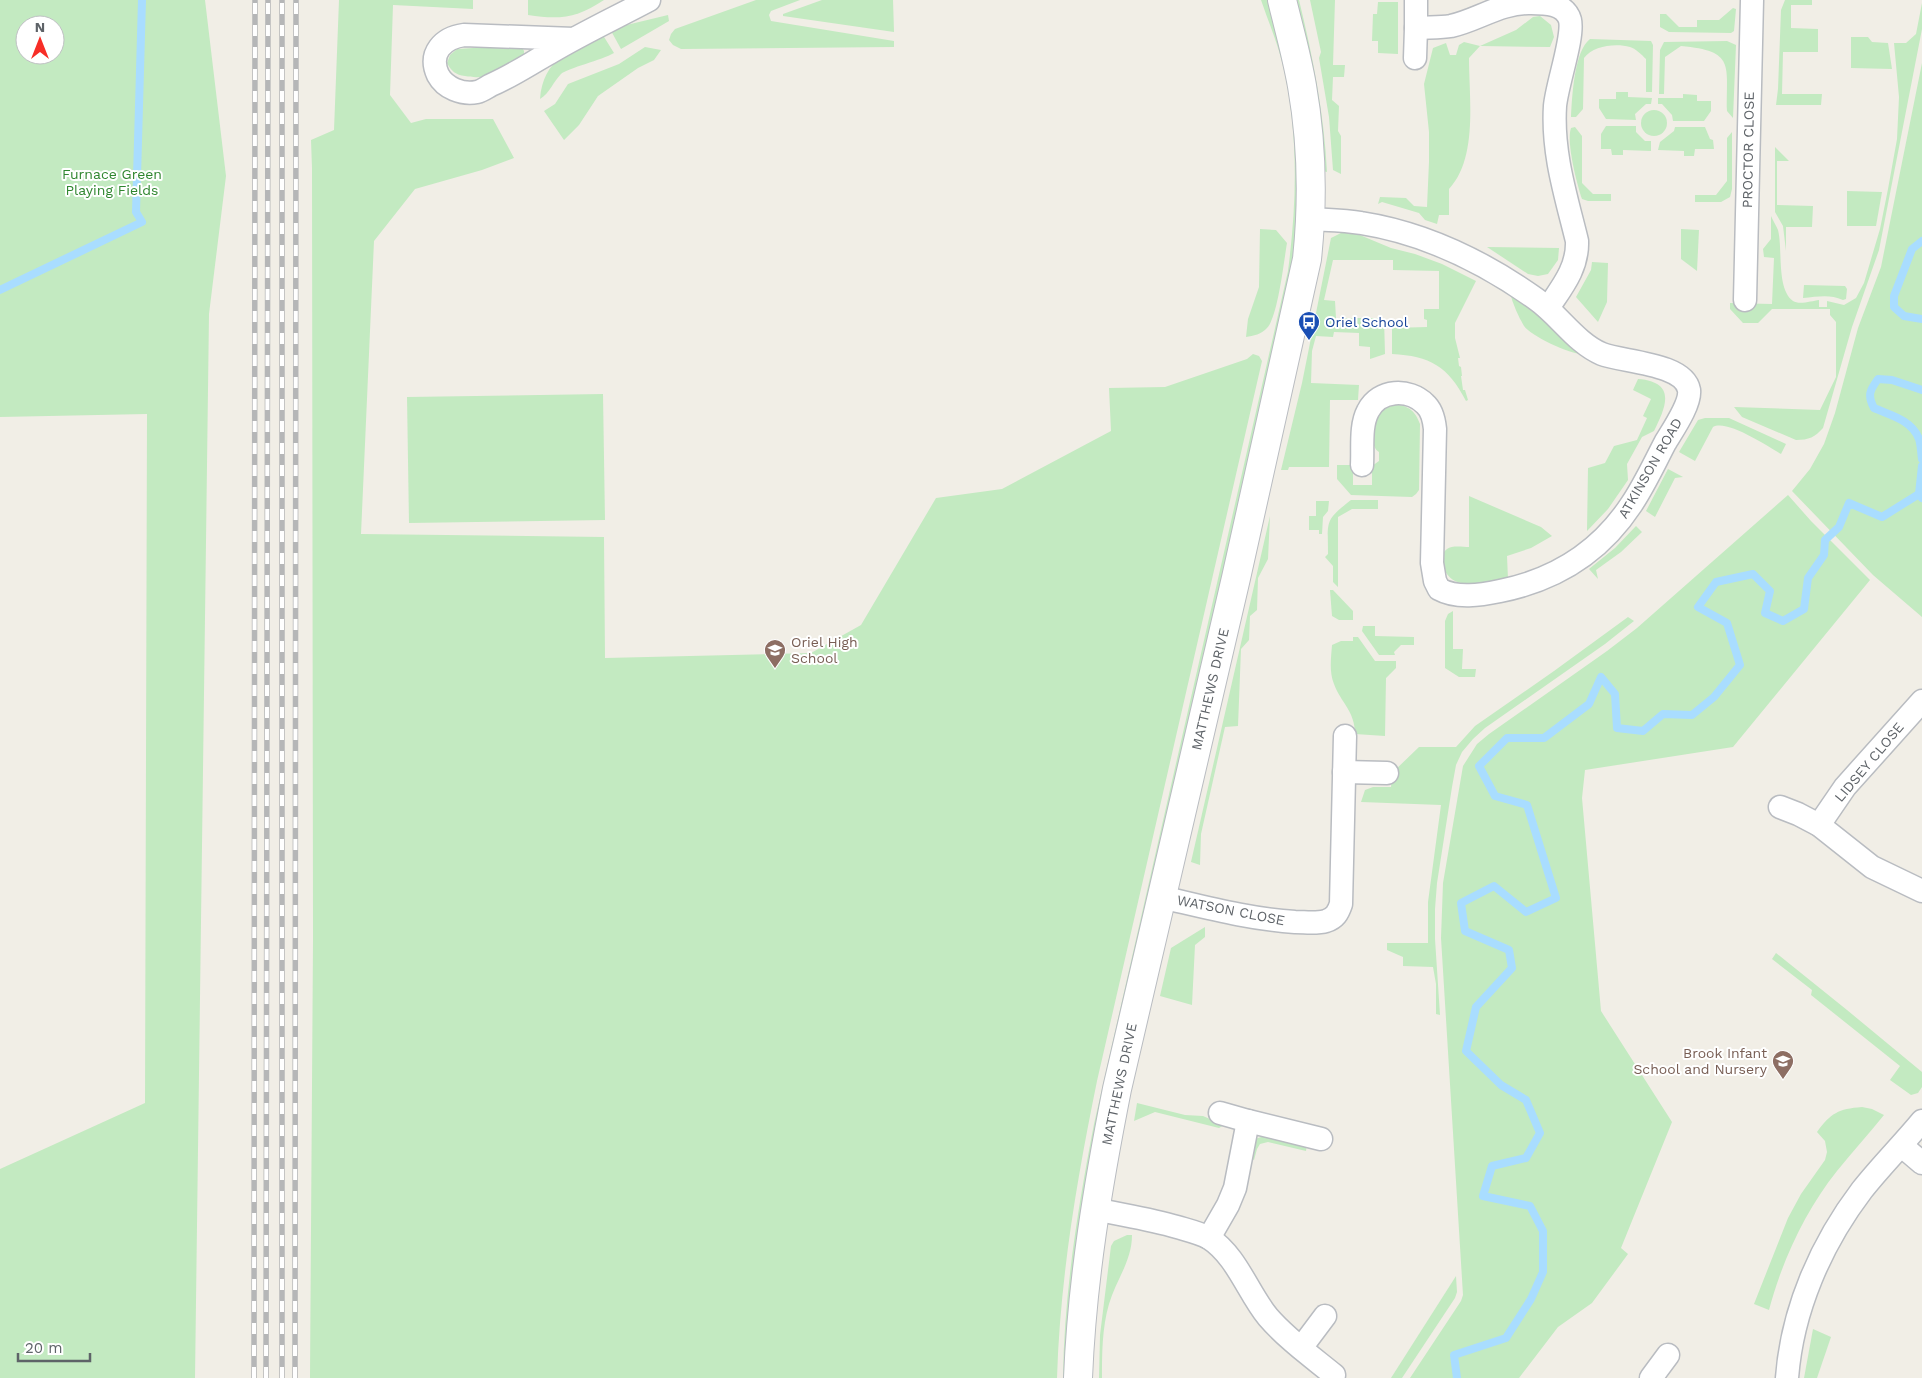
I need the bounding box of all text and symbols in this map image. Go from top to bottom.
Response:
north arrow [15,15,65,65]
text: N [35,19,45,35]
street label: PROCTOR CLOSE [1739,92,1757,208]
park label: Furnace Green Playing Fields [62,166,162,198]
bus stop icon: Oriel School [1297,310,1321,341]
place label: Oriel School [1325,314,1409,330]
street label: ATKINSON ROAD [1615,415,1685,521]
street label: MATTHEWS DRIVE [1188,626,1232,752]
place label: Oriel High School [791,634,858,666]
school or university icon: Oriel High School [763,638,787,669]
street label: LIDSEY CLOSE [1831,719,1907,805]
street label: WATSON CLOSE [1176,892,1286,928]
street label: MATTHEWS DRIVE [1098,1021,1140,1147]
place label: Brook Infant School and Nursery [1633,1045,1768,1077]
school or university icon: Brook Infant School and Nursery [1771,1049,1795,1080]
scale bar [18,1330,90,1362]
text: 20 m [25,1339,63,1357]

